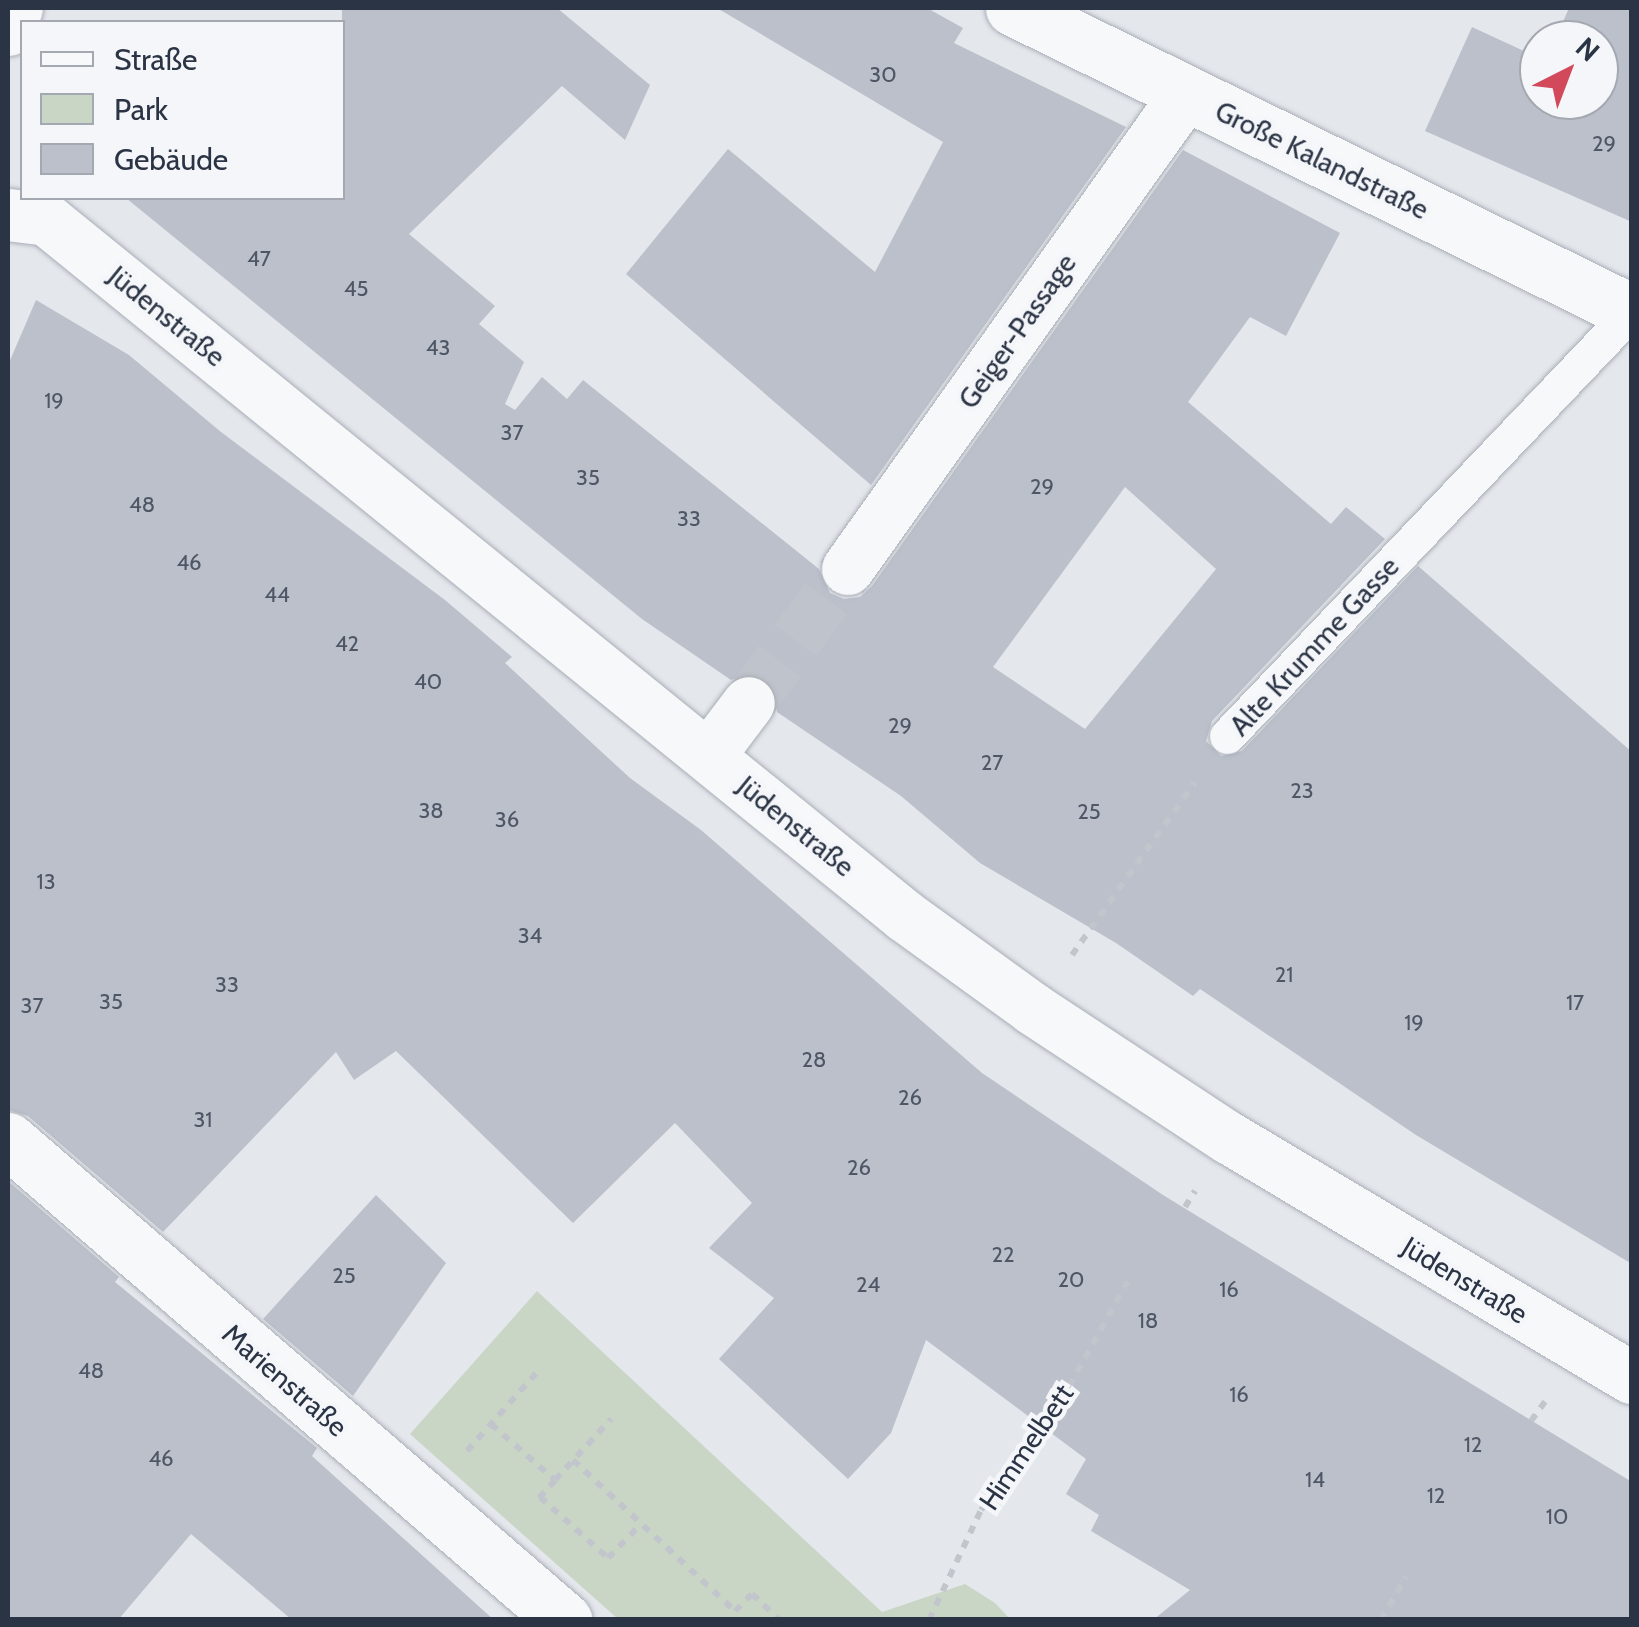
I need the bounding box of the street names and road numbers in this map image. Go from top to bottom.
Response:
street label: Große Kalandstraße [1210,94,1434,226]
street label: Geiger-Passage [951,247,1083,415]
street label: Jüdenstraße [102,259,232,373]
street label: Alte Krumme Gasse [1222,550,1406,742]
street label: Jüdenstraße [731,769,861,883]
street label: Jüdenstraße [1396,1229,1534,1331]
street label: Marienstraße [216,1317,354,1443]
street label: Himmelbett [972,1378,1080,1516]

